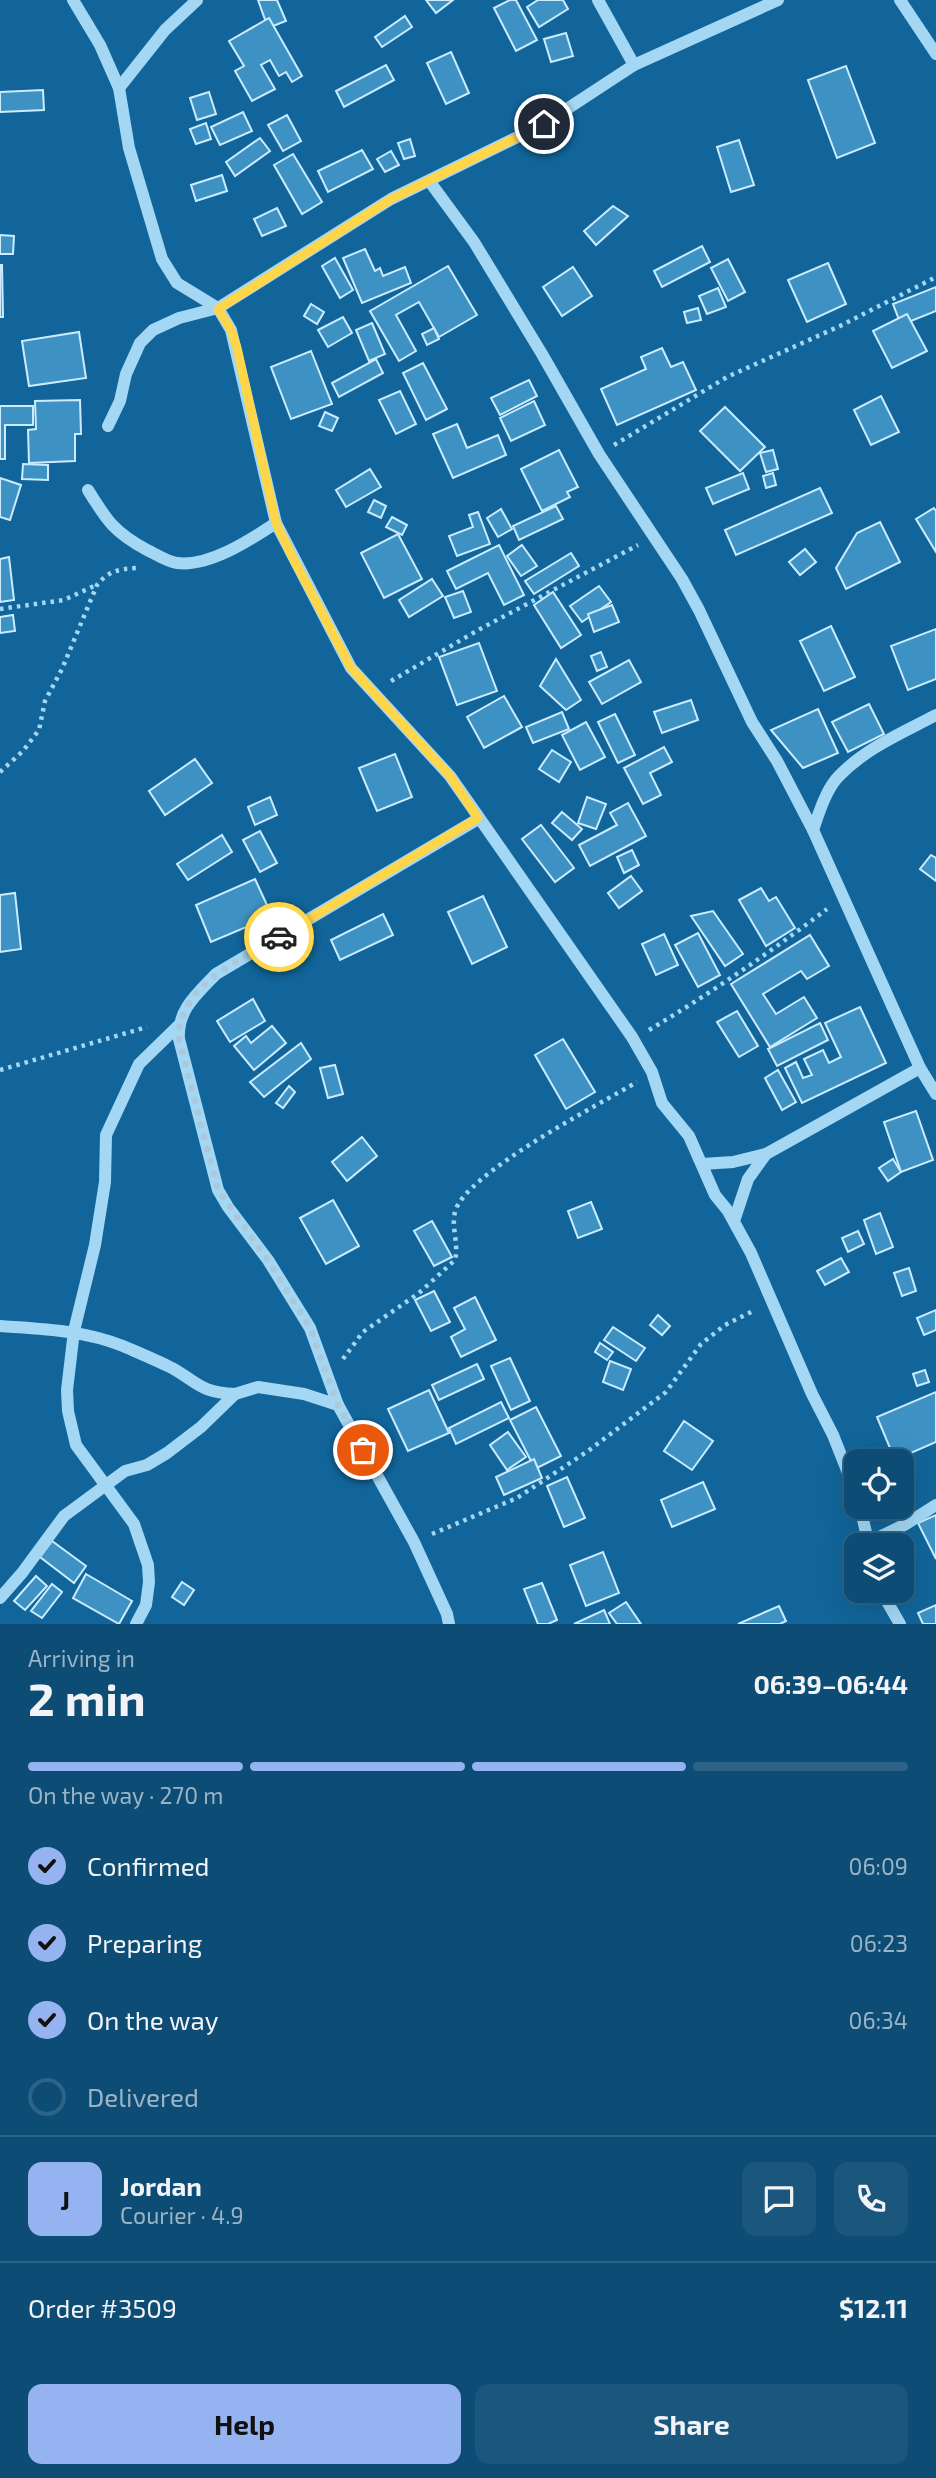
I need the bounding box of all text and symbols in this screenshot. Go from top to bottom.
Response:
pin [514,94,574,154]
icon: home [525,105,563,143]
courier [244,902,314,972]
icon: car [260,918,298,956]
pin [333,1420,393,1480]
icon: bag [344,1431,382,1469]
map controls [844,1449,914,1603]
button: locate [844,1449,914,1519]
button: layers [844,1533,914,1603]
text: Arriving in [28,1644,135,1672]
text: 06:39–06:44 [753,1668,908,1699]
text: 2 min [28,1670,146,1725]
text: On the way · 270 m [28,1781,223,1809]
icon: check [28,1847,66,1885]
text: Confirmed [87,1850,210,1881]
text: 06:09 [849,1852,908,1880]
icon: check [28,1924,66,1962]
text: Preparing [87,1927,202,1958]
text: 06:23 [850,1929,908,1957]
icon: check [28,2001,66,2039]
text: On the way [87,2004,218,2035]
text: 06:34 [849,2006,908,2034]
text: Delivered [87,2081,199,2112]
button: chat [742,2162,816,2236]
button: phone [834,2162,908,2236]
text: Jordan [120,2170,202,2201]
text: J [60,2184,70,2215]
text: Courier · 4.9 [120,2201,244,2229]
text: Order #3509 [28,2292,177,2323]
text: $12.11 [839,2292,908,2323]
button: Help [28,2384,461,2464]
button: Share [475,2384,908,2464]

